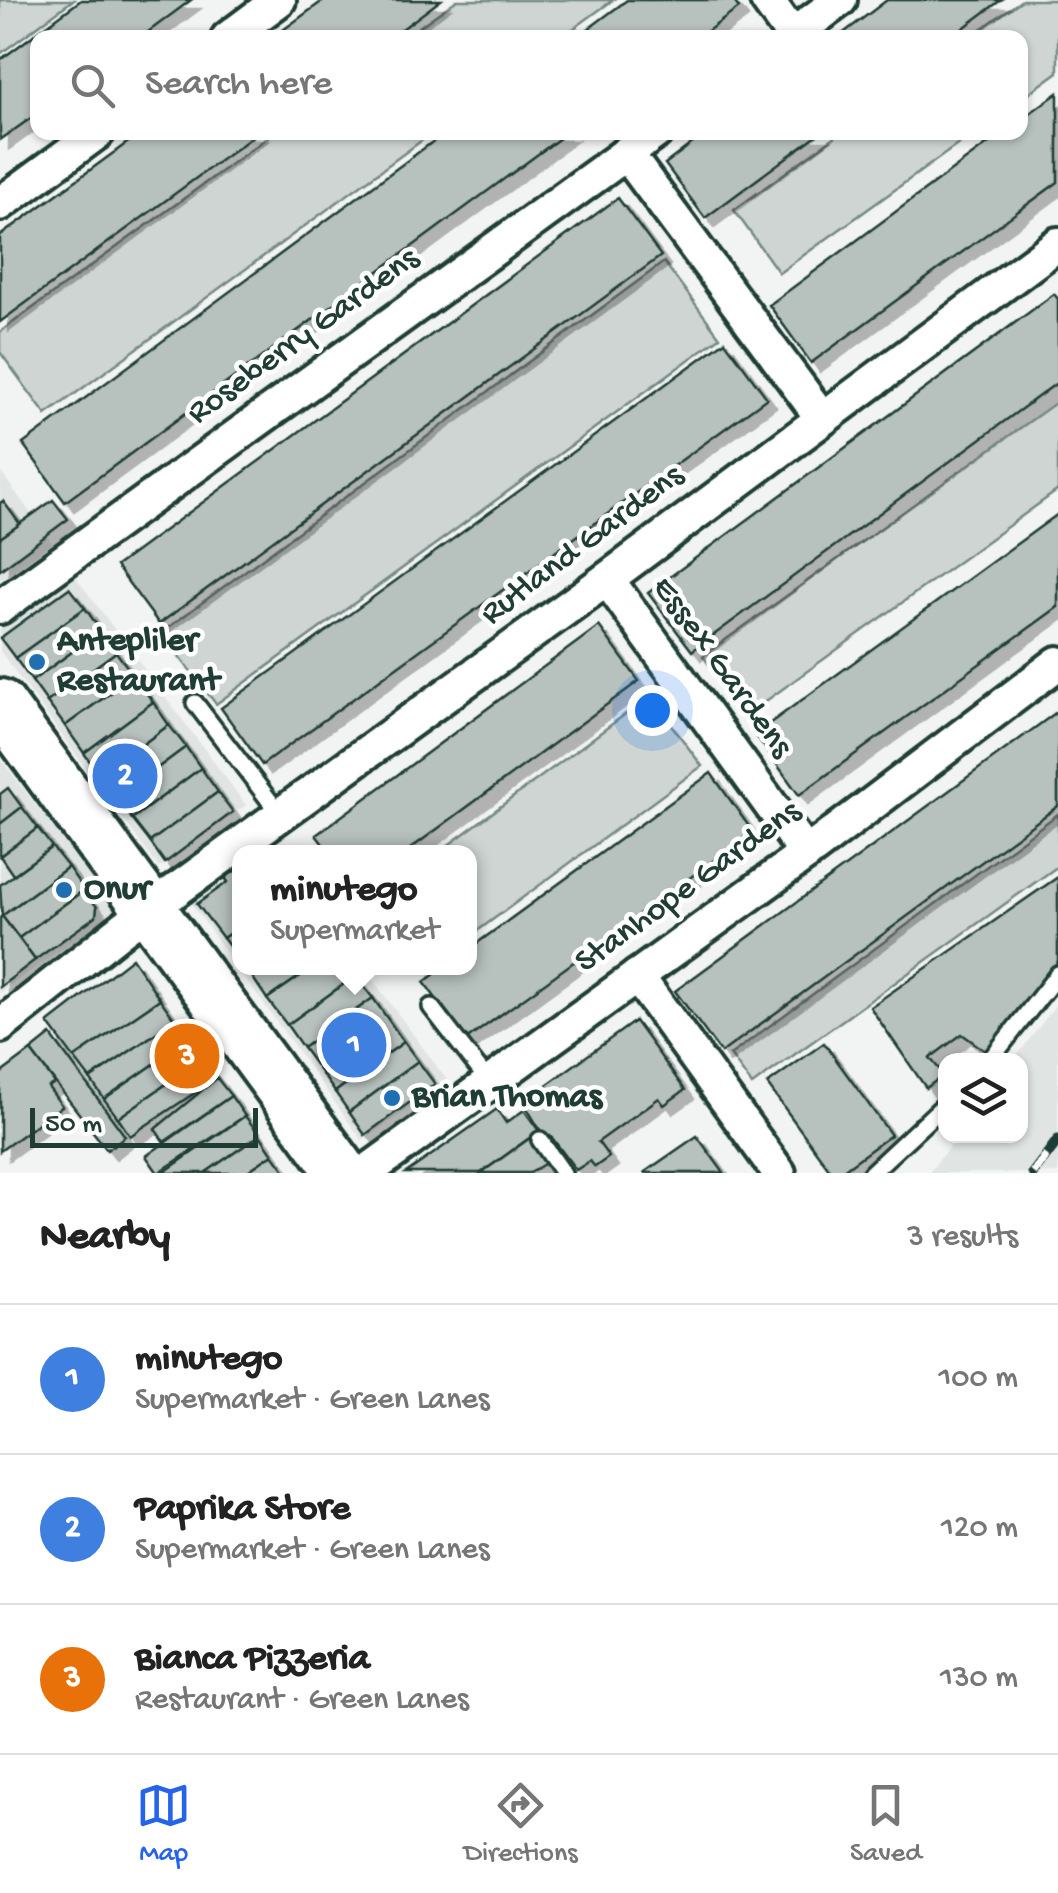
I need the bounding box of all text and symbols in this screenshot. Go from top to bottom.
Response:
search box [30,30,1028,140]
icon: search [65,58,120,113]
text: Search here [145,63,332,107]
street label: Roseberry Gardens [180,239,429,435]
street label: Rutland Gardens [473,456,693,636]
street label: Essex Gardens [641,569,801,768]
place label: Antepliler Restaurant [56,622,223,703]
marker: Antepliler Restaurant [26,651,48,673]
your location [627,685,678,736]
pin: 2 [92,738,158,814]
street label: Stanhope Gardens [568,792,811,984]
popup [232,845,477,975]
text: minutego [270,869,418,913]
place label: Onur [84,870,154,911]
marker: Onur [53,879,75,901]
text: Supermarket [270,913,439,951]
pin: 1 [322,1008,386,1082]
pin: 3 [154,1018,220,1094]
map controls [938,1053,1028,1143]
button: layers [938,1053,1028,1143]
place label: Brian Thomas [411,1078,604,1119]
marker: Brian Thomas [381,1087,403,1109]
scale bar [30,1103,258,1148]
text: 50 m [45,1109,102,1142]
text: Nearby [40,1214,170,1263]
text: 3 results [907,1219,1018,1257]
text: minutego [135,1338,283,1382]
text: 1 [66,1360,79,1398]
text: 100 m [938,1360,1018,1398]
text: Supermarket · Green Lanes [135,1382,490,1420]
text: Paprika Store [135,1488,350,1532]
text: 2 [65,1510,80,1548]
text: 120 m [941,1510,1018,1548]
text: Supermarket · Green Lanes [135,1532,490,1570]
text: Bianca Pizzeria [135,1638,370,1682]
text: 3 [64,1660,81,1698]
text: 130 m [940,1660,1018,1698]
text: Restaurant · Green Lanes [135,1682,469,1720]
tab: Map [136,1778,191,1871]
tab: Directions [464,1778,578,1871]
tab: Saved [850,1778,922,1871]

